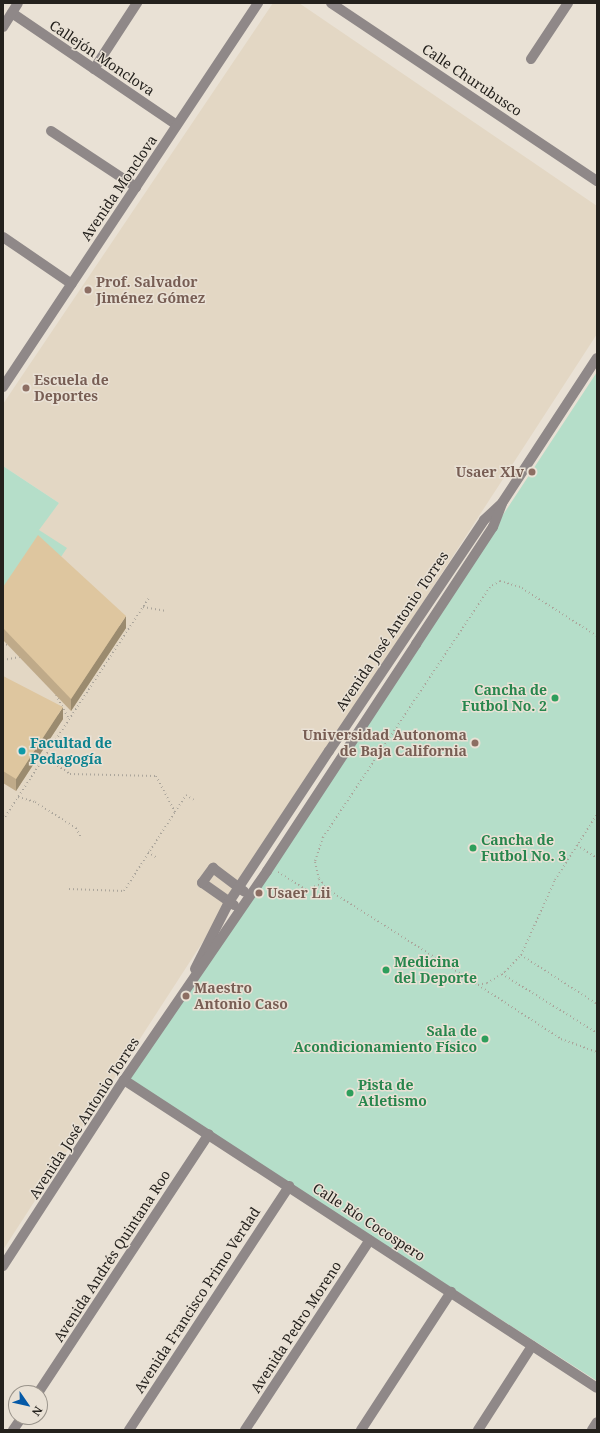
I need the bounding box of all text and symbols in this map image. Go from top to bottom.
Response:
street label: Callejón Monclova [46,17,158,99]
street label: Calle Churubusco [419,40,525,120]
street label: Avenida Monclova [77,132,161,244]
place label: Prof. Salvador Jiménez Gómez [96,274,205,306]
marker: Prof. Salvador Jiménez Gómez [83,285,93,295]
place label: Escuela de Deportes [34,372,109,404]
marker: Escuela de Deportes [21,383,31,393]
place label: Usaer Xlv [456,464,524,480]
marker: Usaer Xlv [527,467,537,477]
street label: Avenida José Antonio Torres [332,548,452,714]
place label: Cancha de Futbol No. 2 [462,682,547,714]
marker: Cancha de Futbol No. 2 [550,693,560,703]
place label: Universidad Autonoma de Baja California [303,727,467,760]
place label: Facultad de Pedagogía [30,735,112,768]
marker: Universidad Autonoma de Baja California [470,738,480,748]
marker: Facultad de Pedagogía [17,746,27,756]
place label: Cancha de Futbol No. 3 [481,832,566,864]
marker: Cancha de Futbol No. 3 [468,843,478,853]
place label: Usaer Lii [267,885,331,901]
marker: Usaer Lii [254,888,264,898]
place label: Medicina del Deporte [394,954,477,986]
marker: Medicina del Deporte [381,965,391,975]
place label: Maestro Antonio Caso [194,980,288,1012]
marker: Maestro Antonio Caso [181,991,191,1001]
place label: Sala de Acondicionamiento Físico [294,1023,477,1056]
street label: Avenida José Antonio Torres [26,1034,142,1202]
marker: Sala de Acondicionamiento Físico [480,1034,490,1044]
place label: Pista de Atletismo [358,1077,427,1110]
marker: Pista de Atletismo [345,1088,355,1098]
street label: Avenida Andrés Quintana Roo [50,1167,174,1345]
street label: Calle Río Cocospero [310,1179,428,1265]
street label: Avenida Francisco Primo Verdad [131,1204,263,1396]
street label: Avenida Pedro Moreno [247,1258,345,1396]
north arrow [8,1385,48,1425]
text: N [29,1404,46,1419]

